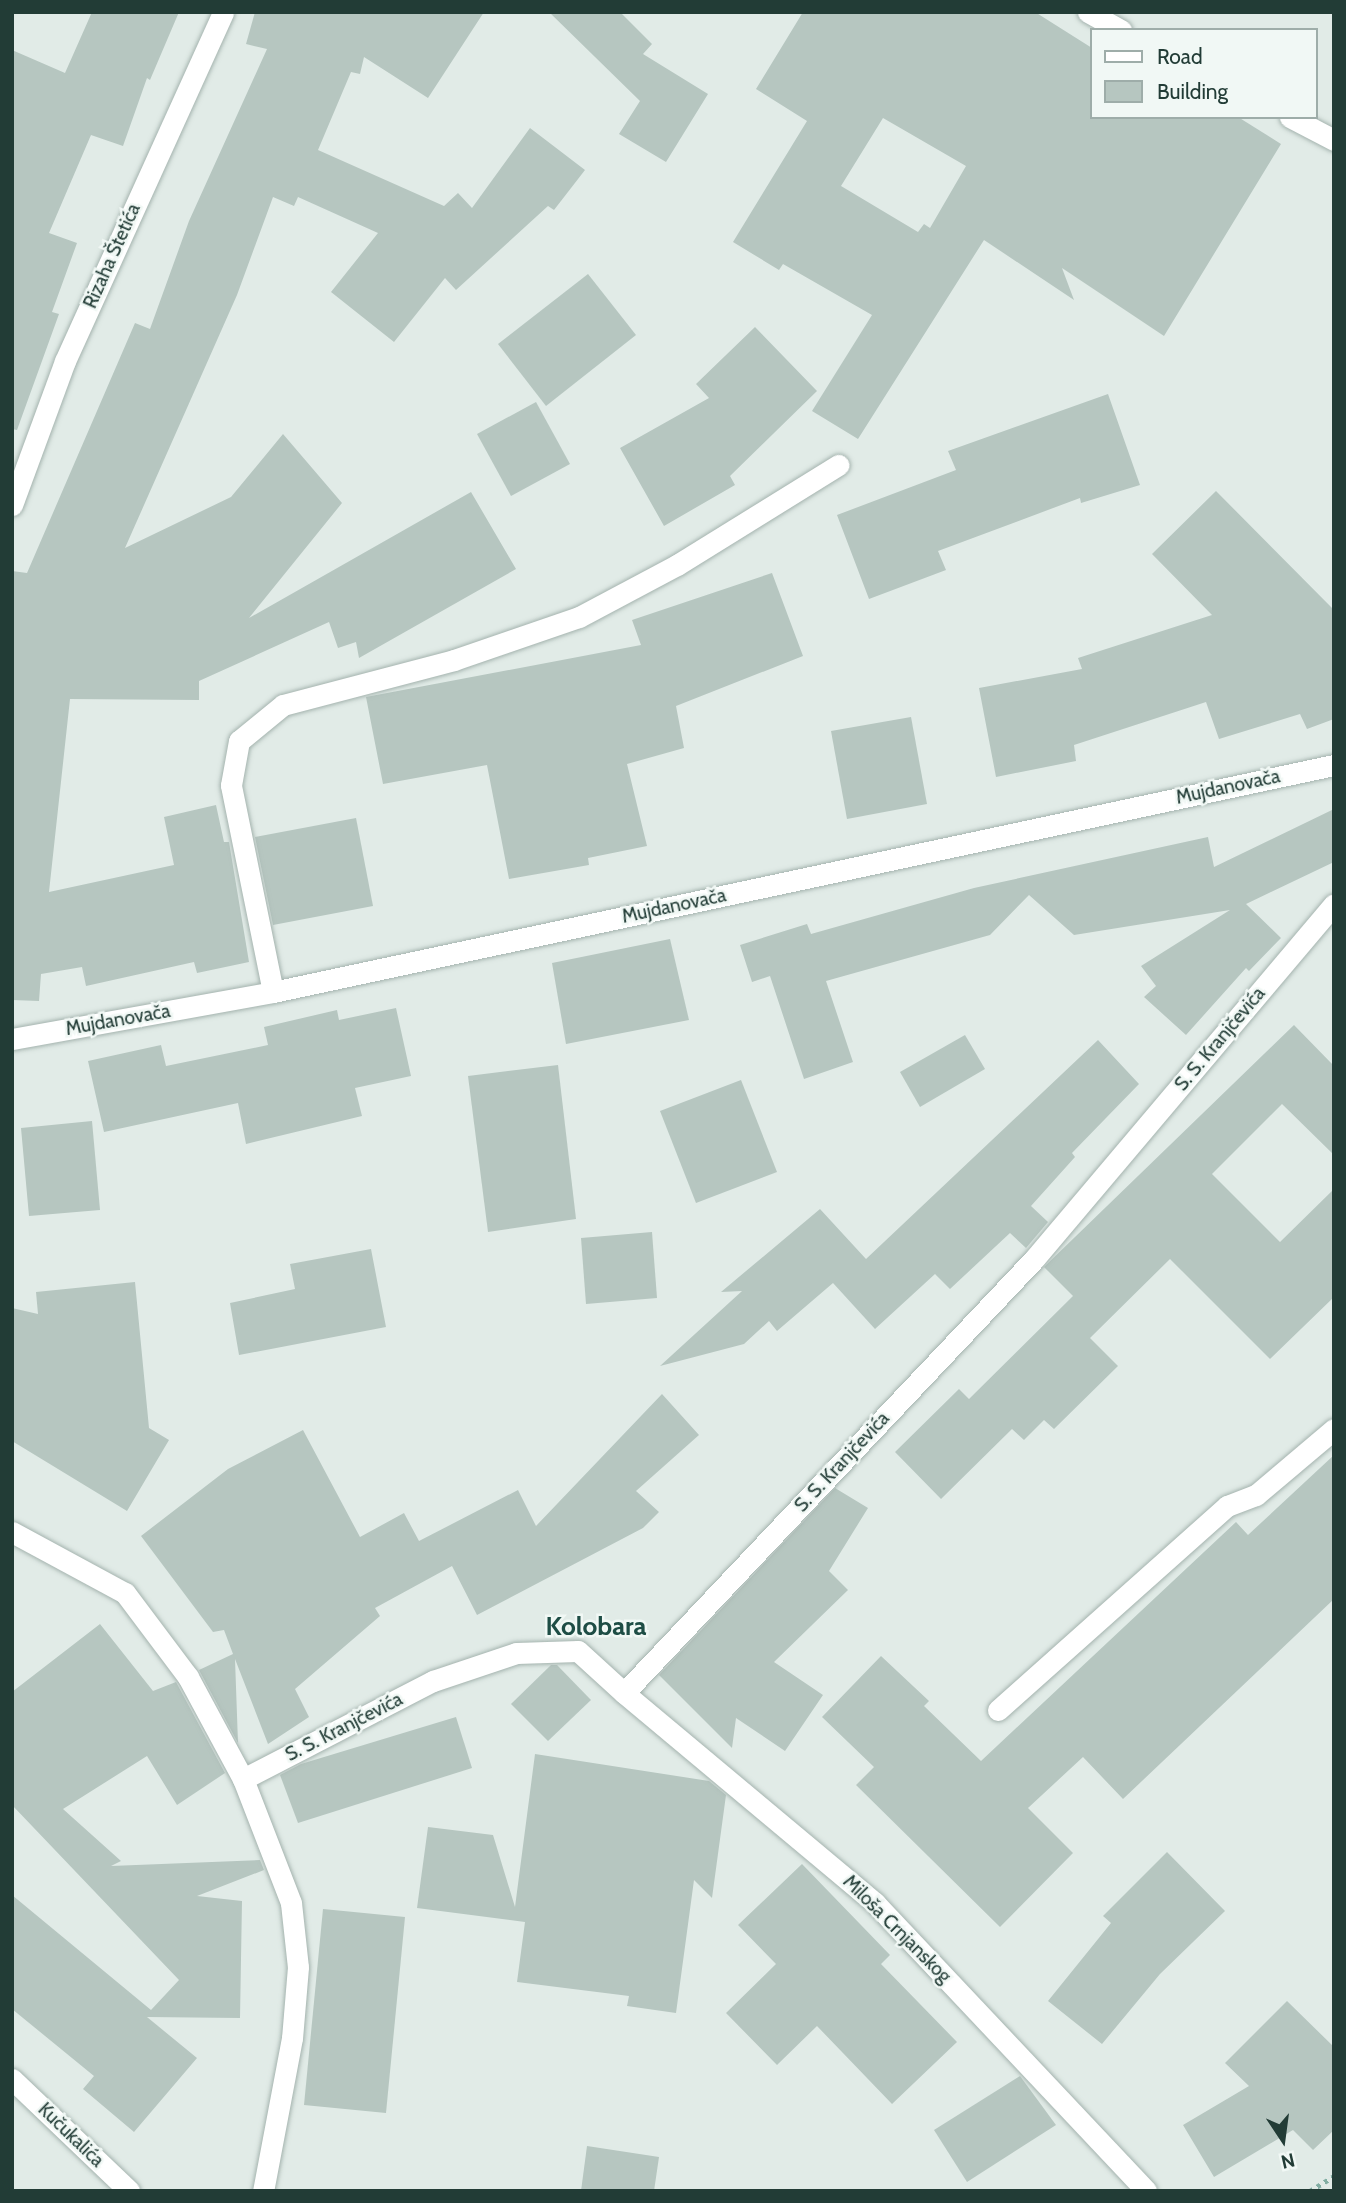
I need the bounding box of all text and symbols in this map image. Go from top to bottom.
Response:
legend [1090,28,1318,119]
text: Road [1157,44,1203,69]
text: Building [1157,79,1228,104]
street label: Rizaha Štetića [79,200,145,312]
street label: Mujdanovača [1174,765,1282,809]
street label: Mujdanovača [620,884,728,928]
street label: S. S. Kranjčevića [1170,982,1270,1096]
street label: Mujdanovača [64,1000,172,1040]
street label: S. S. Kranjčevića [790,1407,894,1517]
district label: Kolobara [546,1611,646,1643]
street label: S. S. Kranjčevića [282,1688,406,1766]
street label: Miloša Crnjanskog [838,1870,956,1988]
street label: Kučukalića [33,2098,109,2172]
north arrow [1248,2105,1318,2175]
text: N [1279,2148,1297,2174]

